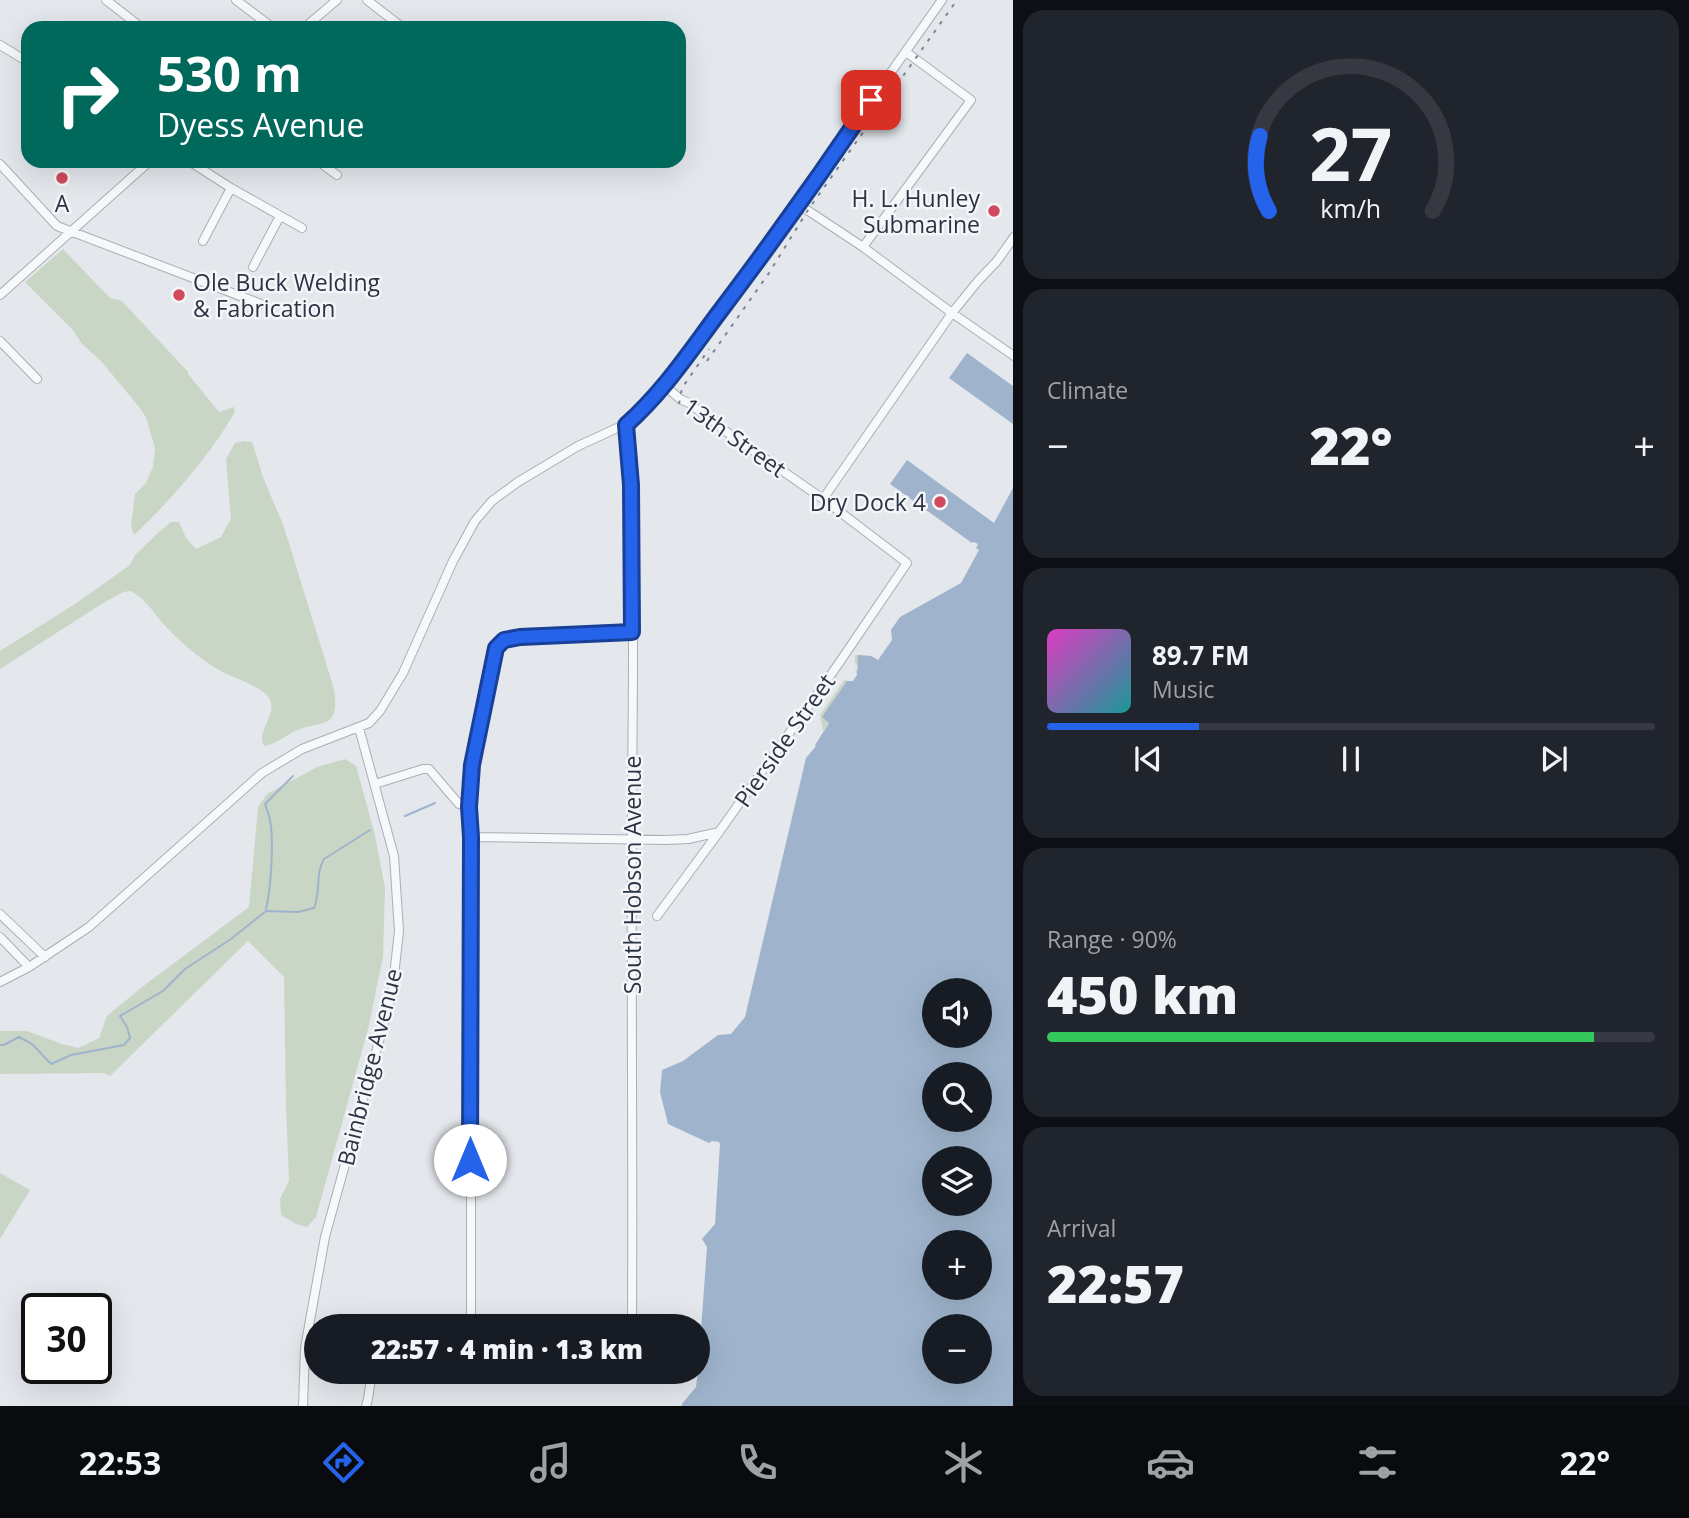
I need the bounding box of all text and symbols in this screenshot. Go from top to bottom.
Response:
text: 530 m [157,40,302,106]
icon: right [42,49,133,140]
pin [841,70,901,130]
icon: arrive [852,81,890,119]
text: Dyess Avenue [157,103,364,146]
text: 27 [1309,103,1393,202]
marker: A [54,170,70,186]
place label: H. L. Hunley Submarine [852,182,980,240]
place label: A [55,187,70,219]
text: km/h [1321,190,1381,224]
marker: H. L. Hunley Submarine [986,203,1002,219]
place label: Ole Buck Welding & Fabrication [193,266,381,324]
marker: Ole Buck Welding & Fabrication [171,287,187,303]
text: Climate [1047,374,1128,406]
street label: 13th Street [677,390,793,484]
text: 22° [1310,409,1392,480]
text: − [1047,419,1069,471]
text: + [1633,419,1655,471]
place label: Dry Dock 4 [810,486,926,518]
marker: Dry Dock 4 [932,494,948,510]
text: 89.7 FM [1152,637,1250,673]
street label: Pierside Street [726,667,842,813]
text: Music [1152,673,1215,705]
icon: previous [1129,740,1167,778]
icon: pause [1332,740,1370,778]
icon: next [1535,740,1573,778]
street label: South Hobson Avenue [616,756,648,994]
text: Range · 90% [1047,923,1177,955]
text: 450 km [1047,958,1238,1029]
street label: Bainbridge Avenue [329,965,409,1169]
map controls [922,978,992,1384]
button: sound [922,978,992,1048]
button: search [922,1062,992,1132]
position arrow [433,1123,507,1197]
button: layers [922,1146,992,1216]
text: Arrival [1047,1212,1116,1244]
button: + [922,1230,992,1300]
text: 22:57 [1047,1247,1184,1318]
speed limit sign: 30 [21,1293,112,1384]
button: − [922,1314,992,1384]
text: 22:57 · 4 min · 1.3 km [371,1331,643,1367]
icon: directions [319,1438,368,1487]
icon: music [526,1438,575,1487]
icon: phone [733,1438,782,1487]
icon: climate [939,1438,988,1487]
icon: car [1146,1438,1195,1487]
icon: filters [1353,1438,1402,1487]
text: 22:53 [79,1441,161,1484]
text: 22° [1560,1441,1610,1484]

